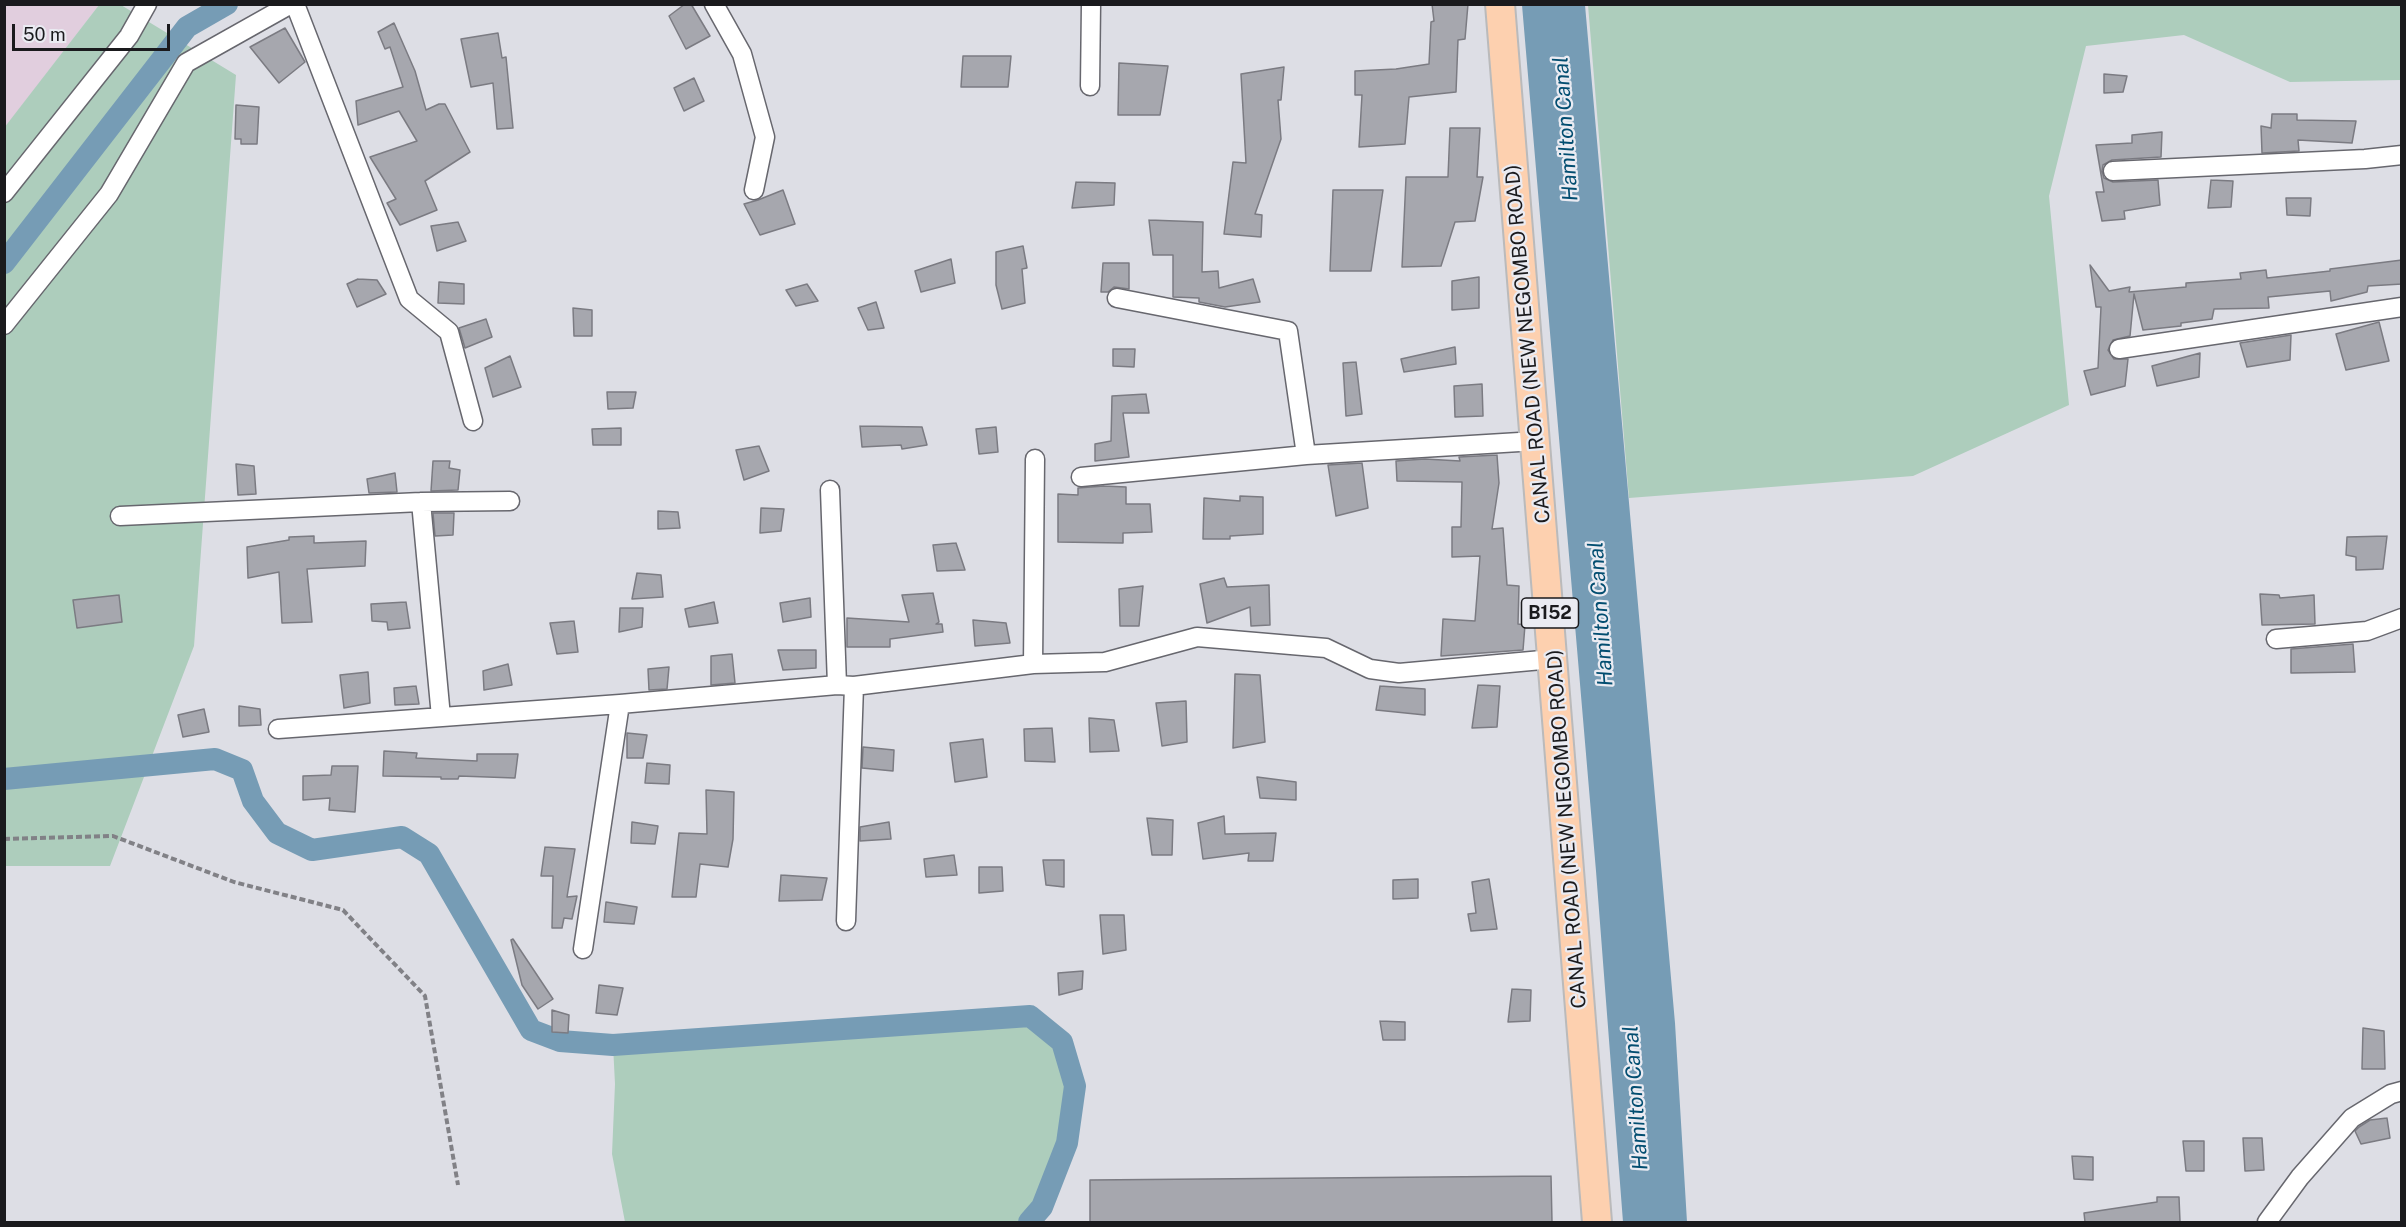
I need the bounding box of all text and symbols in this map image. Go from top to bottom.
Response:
scale bar [15,12,172,50]
text: 50 m [23,24,66,45]
water label: Hamilton Canal [1548,56,1584,202]
street label: CANAL ROAD (NEW NEGOMBO ROAD) [1500,164,1556,524]
water label: Hamilton Canal [1583,541,1619,687]
road number: B152 [1522,598,1578,628]
street label: CANAL ROAD (NEW NEGOMBO ROAD) [1542,649,1592,1009]
water label: Hamilton Canal [1618,1025,1654,1171]

